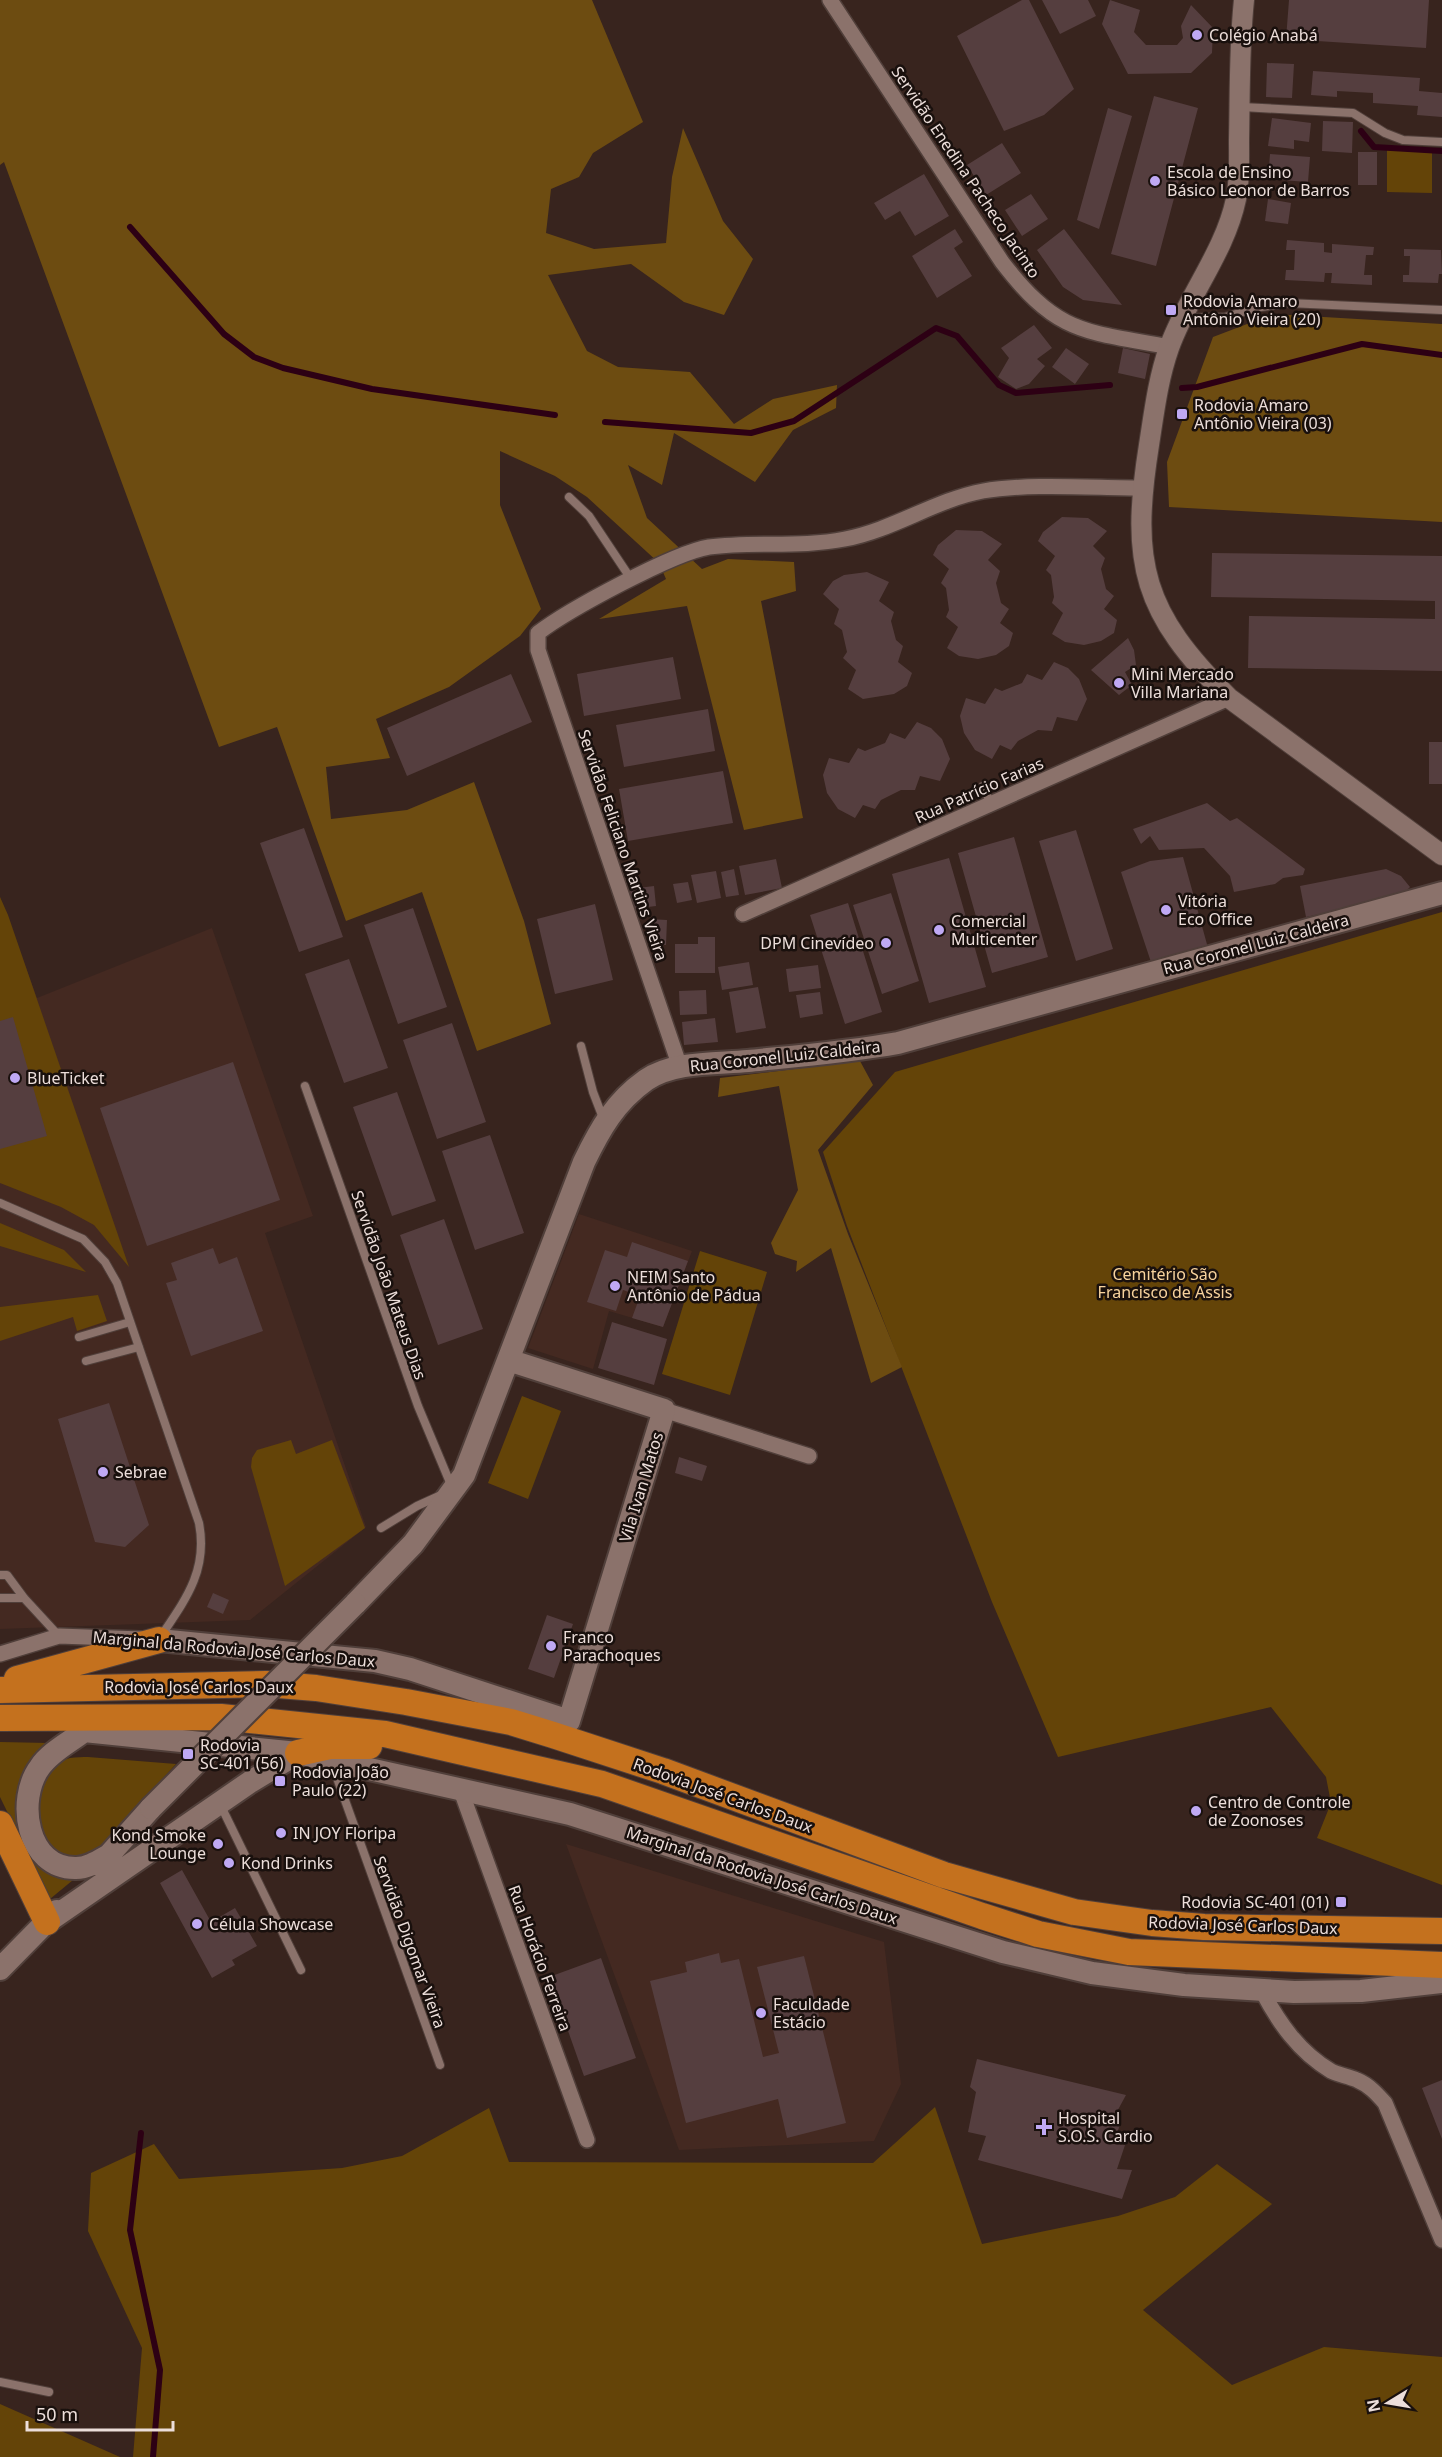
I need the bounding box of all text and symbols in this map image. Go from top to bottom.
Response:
place label: Colégio Anabá [1209,24,1318,46]
marker: Colégio Anabá [1190,28,1204,42]
street label: Servidão Enedina Pacheco Jacinto [887,62,1045,282]
place label: Escola de Ensino Básico Leonor de Barros [1167,161,1350,201]
marker: Escola de Ensino Básico Leonor de Barros [1148,174,1162,188]
place label: Rodovia Amaro Antônio Vieira (20) [1183,290,1321,330]
marker: Rodovia Amaro Antônio Vieira (20) [1164,303,1178,317]
place label: Rodovia Amaro Antônio Vieira (03) [1194,394,1332,434]
marker: Rodovia Amaro Antônio Vieira (03) [1175,407,1189,421]
place label: Mini Mercado Villa Mariana [1131,663,1234,703]
marker: Mini Mercado Villa Mariana [1112,676,1126,690]
street label: Servidão Feliciano Martins Vieira [573,726,673,964]
street label: Rua Patrício Farias [911,752,1047,828]
place label: Vitória Eco Office [1178,890,1253,930]
marker: Vitória Eco Office [1159,903,1173,917]
street label: Rua Coronel Luiz Caldeira [1161,909,1351,979]
place label: Comercial Multicenter [951,910,1038,950]
marker: Comercial Multicenter [932,923,946,937]
place label: DPM Cinevídeo [760,932,874,954]
marker: DPM Cinevídeo [879,936,893,950]
street label: Rua Coronel Luiz Caldeira [689,1035,881,1077]
place label: BlueTicket [27,1067,105,1089]
marker: BlueTicket [8,1071,22,1085]
street label: Servidão João Mateus Dias [346,1188,432,1382]
park label: Cemitério São Francisco de Assis [1098,1263,1232,1303]
place label: NEIM Santo Antônio de Pádua [627,1266,761,1306]
marker: NEIM Santo Antônio de Pádua [608,1279,622,1293]
street label: Vila Ivan Matos [614,1429,668,1545]
place label: Sebrae [115,1461,167,1483]
marker: Sebrae [96,1465,110,1479]
street label: Marginal da Rodovia José Carlos Daux [92,1626,377,1672]
place label: Franco Parachoques [563,1626,661,1666]
marker: Franco Parachoques [544,1639,558,1653]
street label: Rodovia José Carlos Daux [104,1676,294,1698]
place label: Rodovia SC-401 (56) [200,1734,284,1774]
marker: Rodovia SC-401 (56) [181,1747,195,1761]
street label: Rodovia José Carlos Daux [630,1752,816,1838]
place label: Rodovia João Paulo (22) [292,1761,389,1801]
marker: Rodovia João Paulo (22) [273,1774,287,1788]
place label: Centro de Controle de Zoonoses [1208,1791,1351,1831]
marker: Centro de Controle de Zoonoses [1189,1804,1203,1818]
street label: Marginal da Rodovia José Carlos Daux [624,1821,901,1929]
place label: IN JOY Floripa [293,1822,396,1844]
place label: Kond Smoke Lounge [112,1824,206,1864]
marker: IN JOY Floripa [274,1826,288,1840]
marker: Kond Smoke Lounge [211,1837,225,1851]
place label: Kond Drinks [241,1852,333,1874]
street label: Servidão Digomar Vieira [369,1853,451,2031]
marker: Kond Drinks [222,1856,236,1870]
street label: Rua Horácio Ferreira [503,1882,577,2034]
place label: Rodovia SC-401 (01) [1181,1891,1329,1913]
marker: Rodovia SC-401 (01) [1334,1895,1348,1909]
street label: Rodovia José Carlos Daux [1148,1911,1339,1939]
place label: Célula Showcase [209,1913,333,1935]
marker: Célula Showcase [190,1917,204,1931]
place label: Faculdade Estácio [773,1993,850,2033]
marker: Faculdade Estácio [754,2006,768,2020]
place label: Hospital S.O.S. Cardio [1058,2107,1153,2147]
marker: Hospital S.O.S. Cardio [1035,2118,1053,2136]
north arrow [1358,2373,1418,2433]
scale bar [27,2394,172,2432]
text: N [1361,2397,1385,2414]
text: 50 m [36,2402,78,2426]

